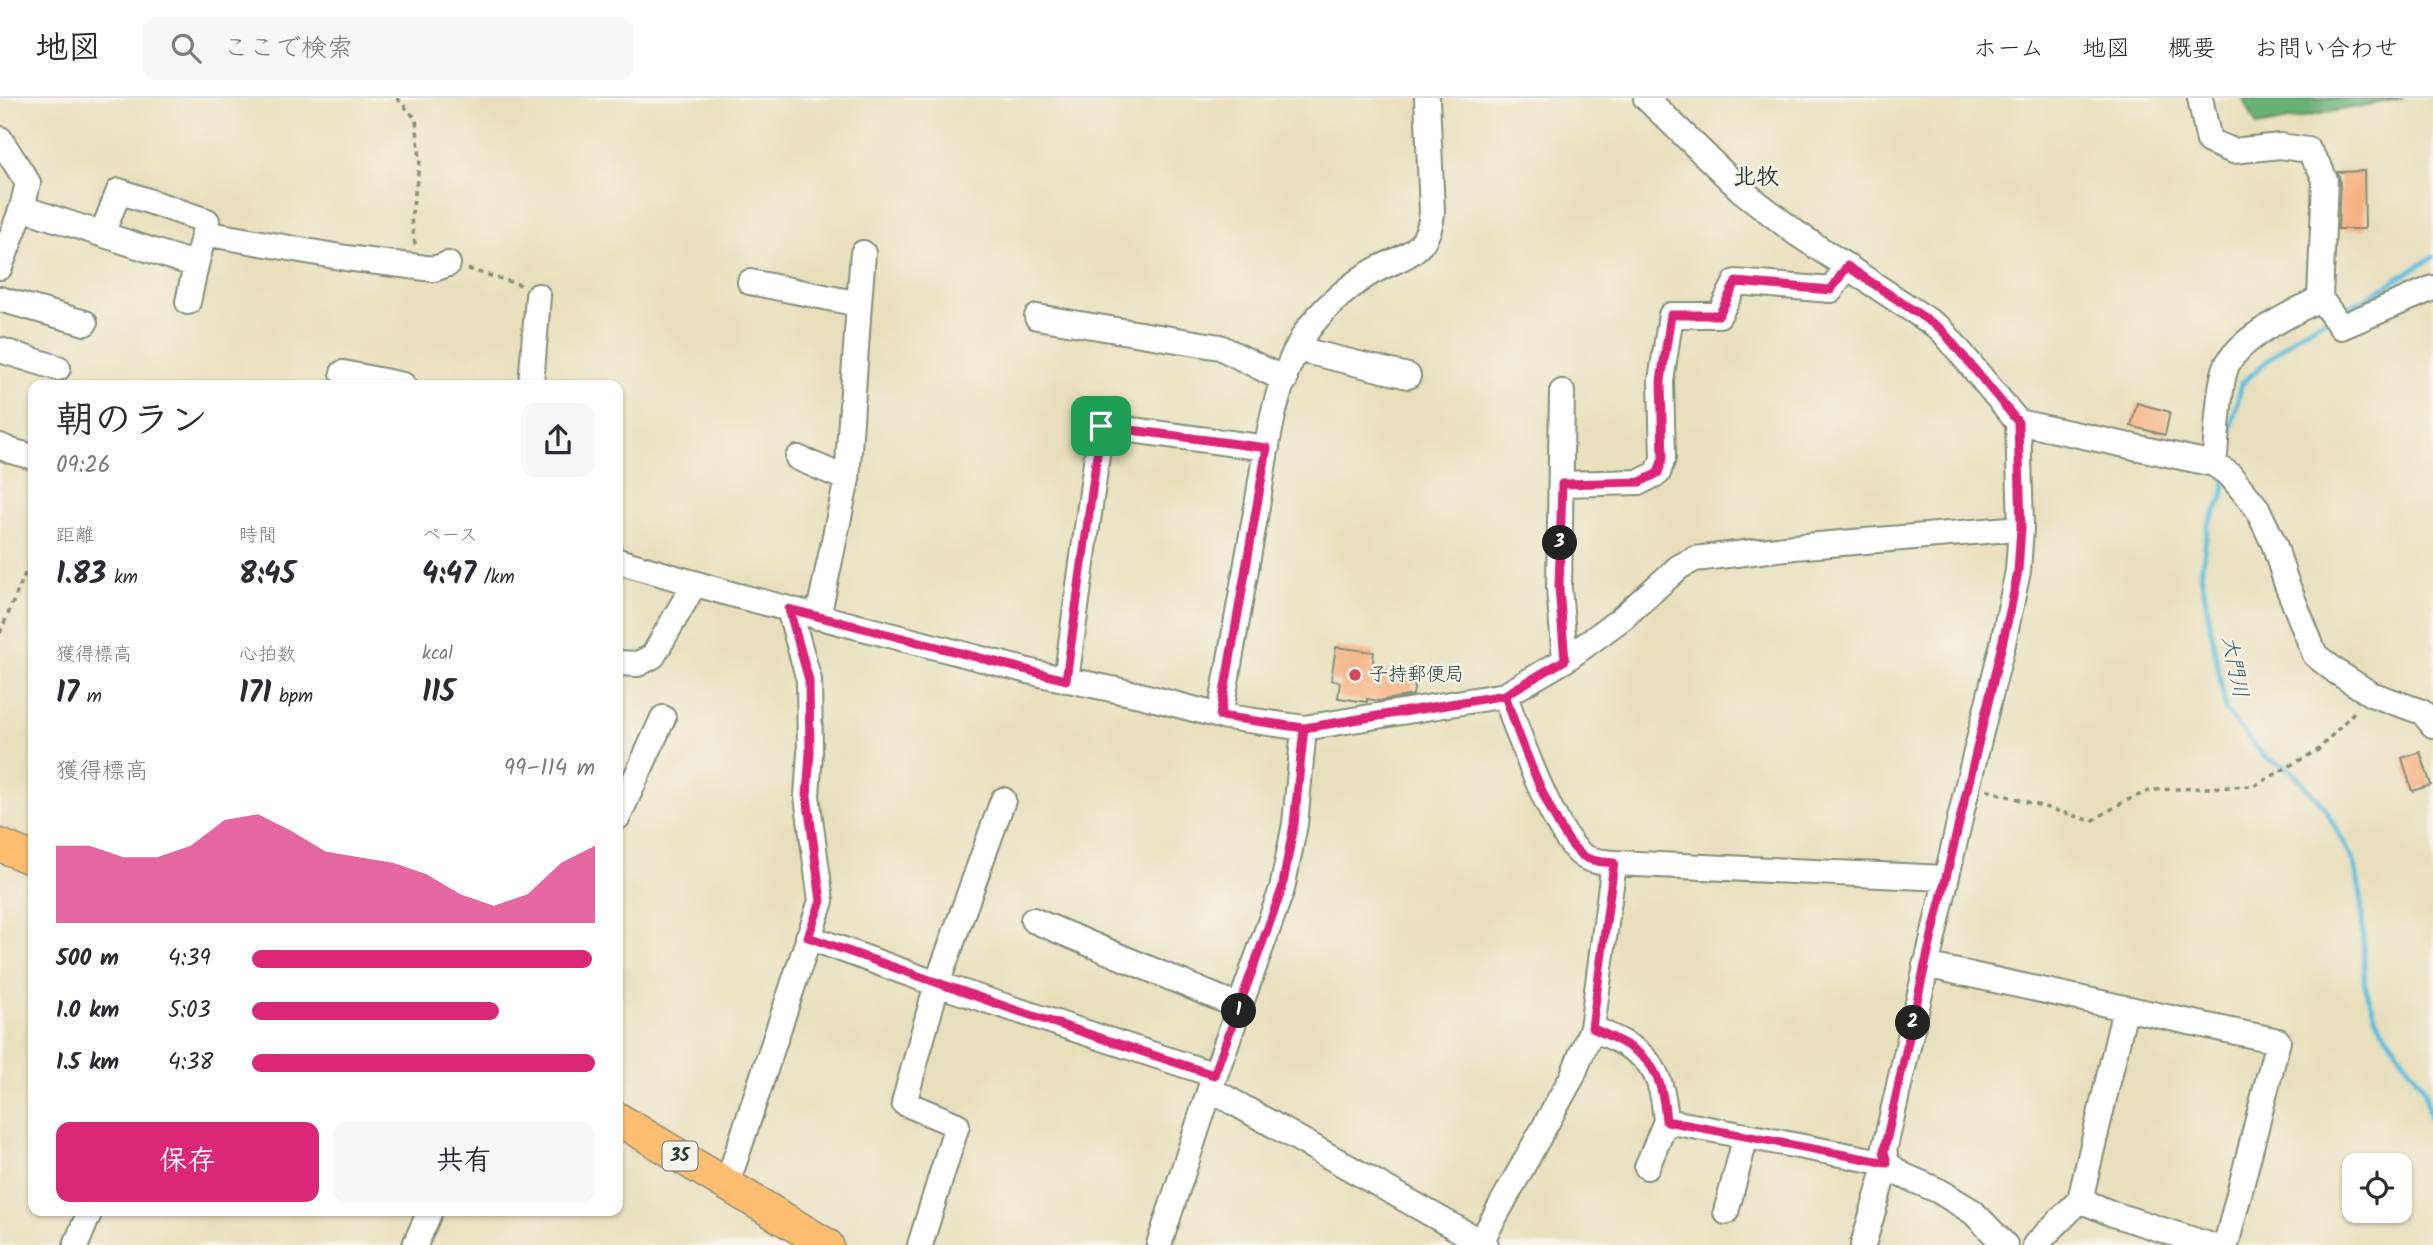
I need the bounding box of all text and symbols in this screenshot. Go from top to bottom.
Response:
search box [143,17,633,80]
text: 地図 [35,23,101,76]
text: ここで検索 [223,28,353,70]
icon: search [167,29,205,67]
text: ホーム [1973,30,2044,69]
text: 地図 [2082,30,2130,69]
text: 概要 [2168,30,2216,69]
text: お問い合わせ [2254,30,2398,69]
district label: 北牧 [1733,160,1779,196]
text: 朝のラン [56,392,208,452]
pin [1071,396,1131,456]
button: share [521,403,595,477]
icon: arrive [1082,407,1120,445]
text: 09:26 [56,448,111,484]
text: 距離 [56,521,94,551]
text: 時間 [239,521,277,551]
text: ペース [422,521,478,551]
pin: 3 [1542,526,1578,560]
text: 3 [1554,527,1565,557]
text: 1.83 [56,551,106,599]
text: 8:45 [239,551,296,599]
text: 4:47 [422,551,476,599]
text: km [106,563,138,593]
text: /km [476,563,515,593]
water label: 大門川 [2212,633,2256,701]
text: kcal [422,639,453,669]
text: 獲得標高 [56,640,132,670]
text: 心拍数 [239,640,296,670]
place label: 子持郵便局 [1369,660,1464,690]
marker: 子持郵便局 [1347,667,1363,683]
text: 115 [422,669,455,717]
text: 17 [56,670,79,718]
text: 171 [239,670,271,718]
text: m [79,682,102,712]
text: bpm [271,682,313,712]
text: 99–114 m [504,751,595,787]
text: 獲得標高 [56,754,148,790]
text: 500 m [56,941,119,977]
text: 4:39 [168,941,211,977]
text: 1.0 km [56,993,119,1029]
text: 5:03 [168,993,211,1029]
pin: 1 [1222,993,1256,1028]
text: 1 [1236,995,1241,1025]
pin: 2 [1896,1006,1930,1040]
text: 2 [1907,1007,1918,1037]
text: 1.5 km [56,1045,119,1081]
text: 4:38 [168,1045,213,1081]
button: 保存 [56,1122,319,1202]
button: 共有 [333,1122,595,1202]
road number: 35 [662,1142,698,1170]
map controls [2342,1153,2412,1223]
button: locate [2342,1153,2412,1223]

